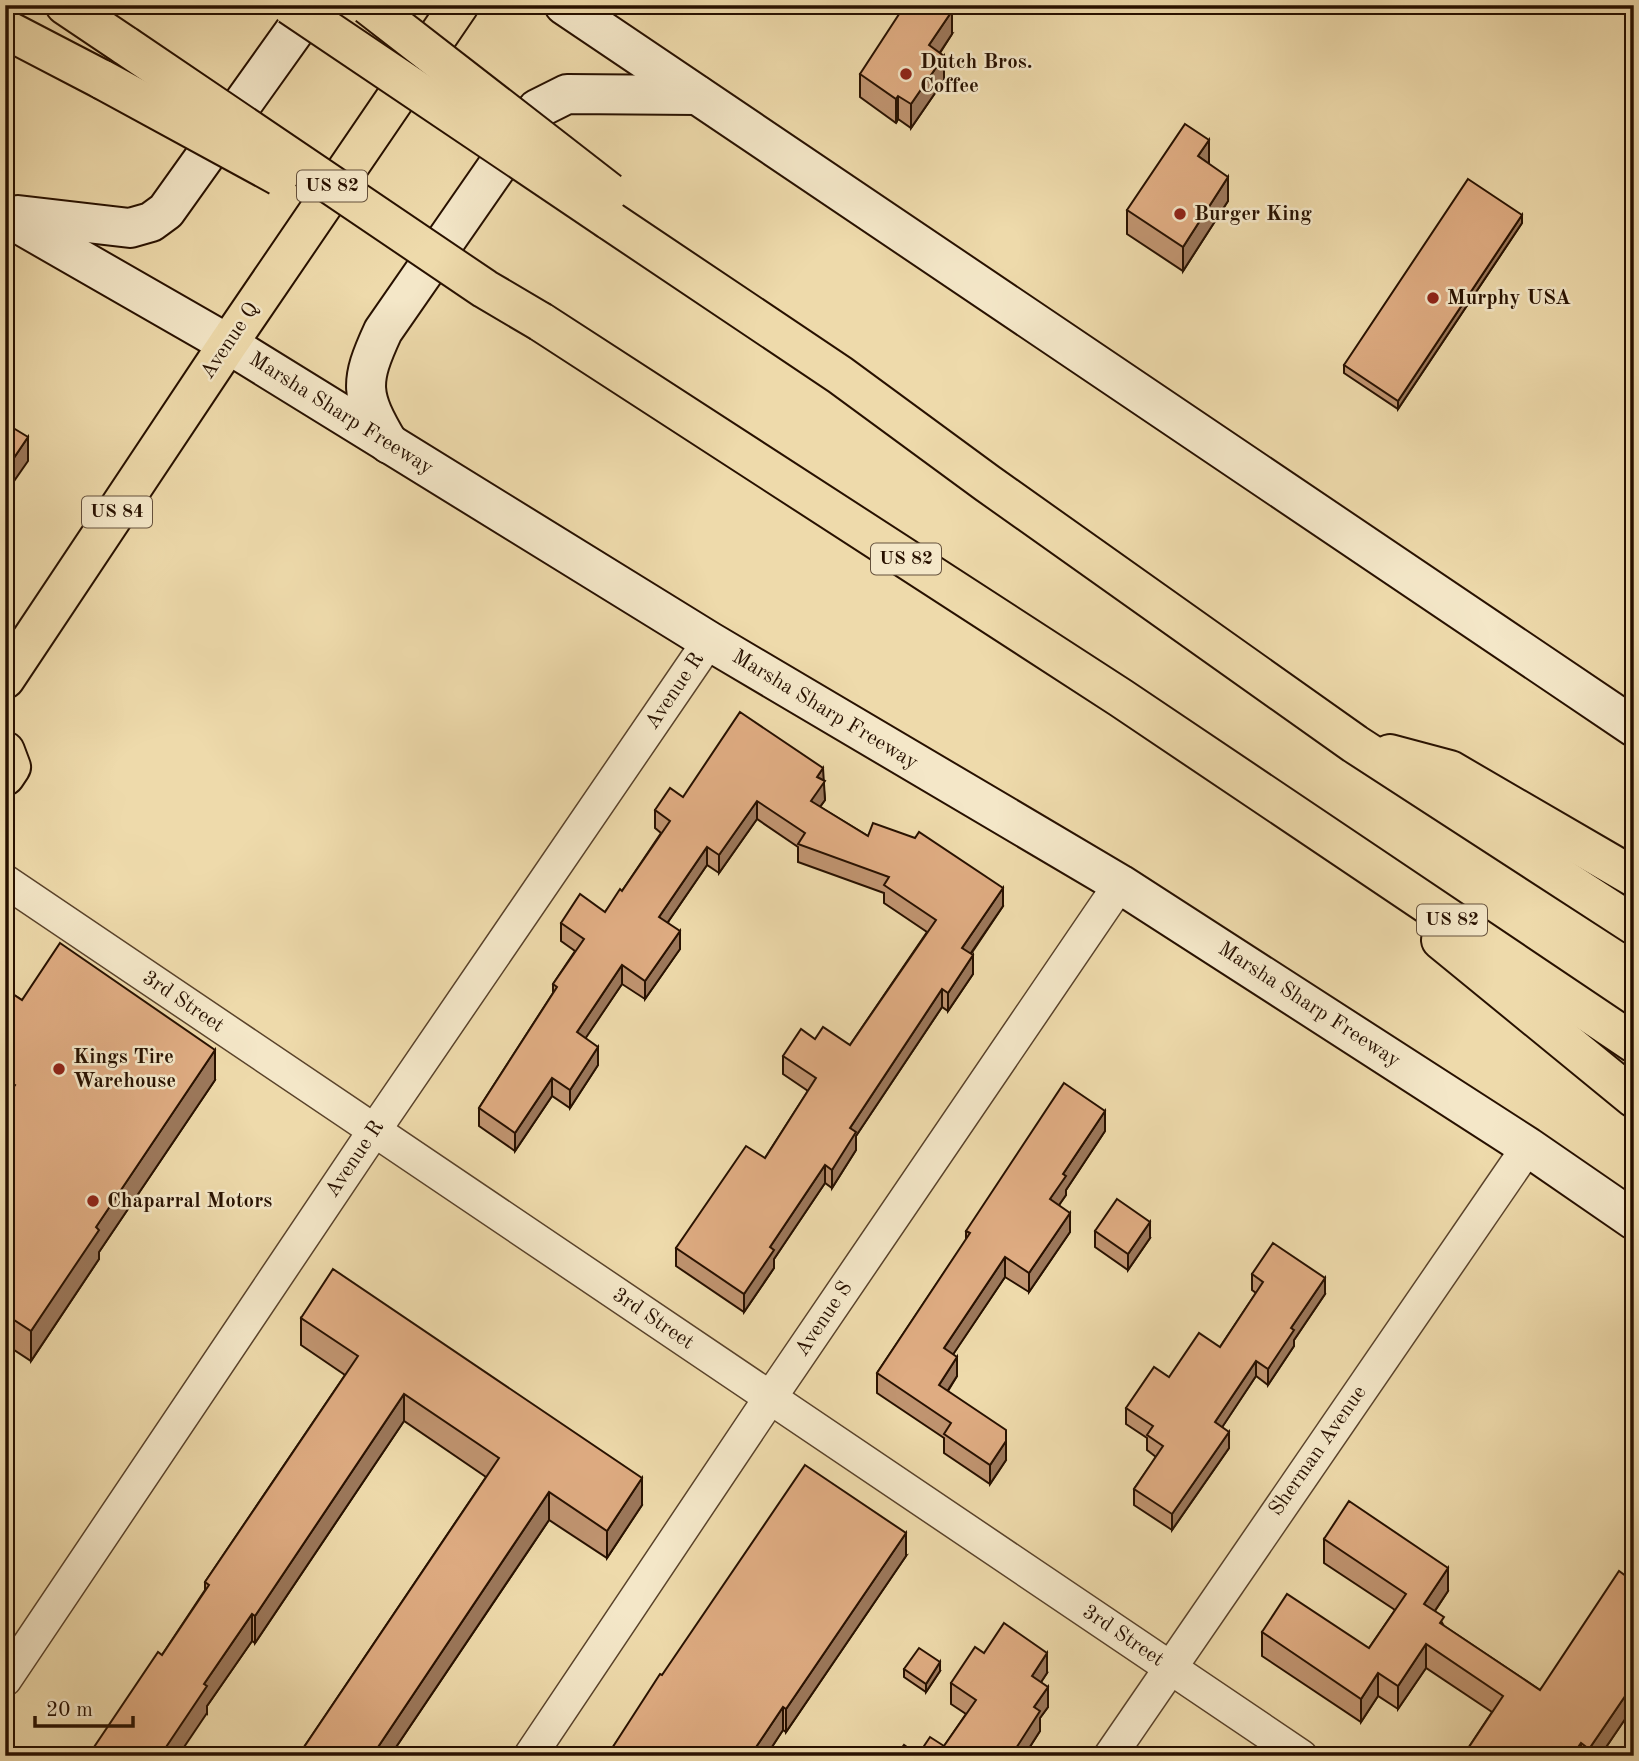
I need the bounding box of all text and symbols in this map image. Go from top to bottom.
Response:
place label: Dutch Bros. Coffee [920,52,1033,97]
marker: Dutch Bros. Coffee [898,66,914,82]
road number: US 82 [297,170,367,202]
place label: Burger King [1194,204,1312,225]
marker: Burger King [1172,206,1188,222]
place label: Murphy USA [1447,288,1571,309]
marker: Murphy USA [1425,290,1441,306]
street label: Avenue Q [197,299,263,383]
street label: Marsha Sharp Freeway [245,349,437,479]
road number: US 84 [82,496,152,527]
road number: US 82 [871,544,941,574]
street label: Marsha Sharp Freeway [729,646,921,774]
street label: Avenue R [642,649,708,733]
road number: US 82 [1417,904,1487,936]
street label: Marsha Sharp Freeway [1214,938,1404,1072]
street label: 3rd Street [138,967,228,1037]
place label: Kings Tire Warehouse [73,1047,176,1092]
marker: Kings Tire Warehouse [51,1061,67,1077]
street label: Avenue R [322,1117,388,1201]
place label: Chaparral Motors [107,1191,272,1212]
marker: Chaparral Motors [85,1193,101,1209]
street label: Avenue S [791,1278,857,1360]
street label: 3rd Street [608,1284,698,1354]
street label: Sherman Avenue [1265,1382,1371,1520]
street label: 3rd Street [1078,1601,1168,1671]
scale bar [35,1684,133,1728]
text: 20 m [46,1700,93,1721]

